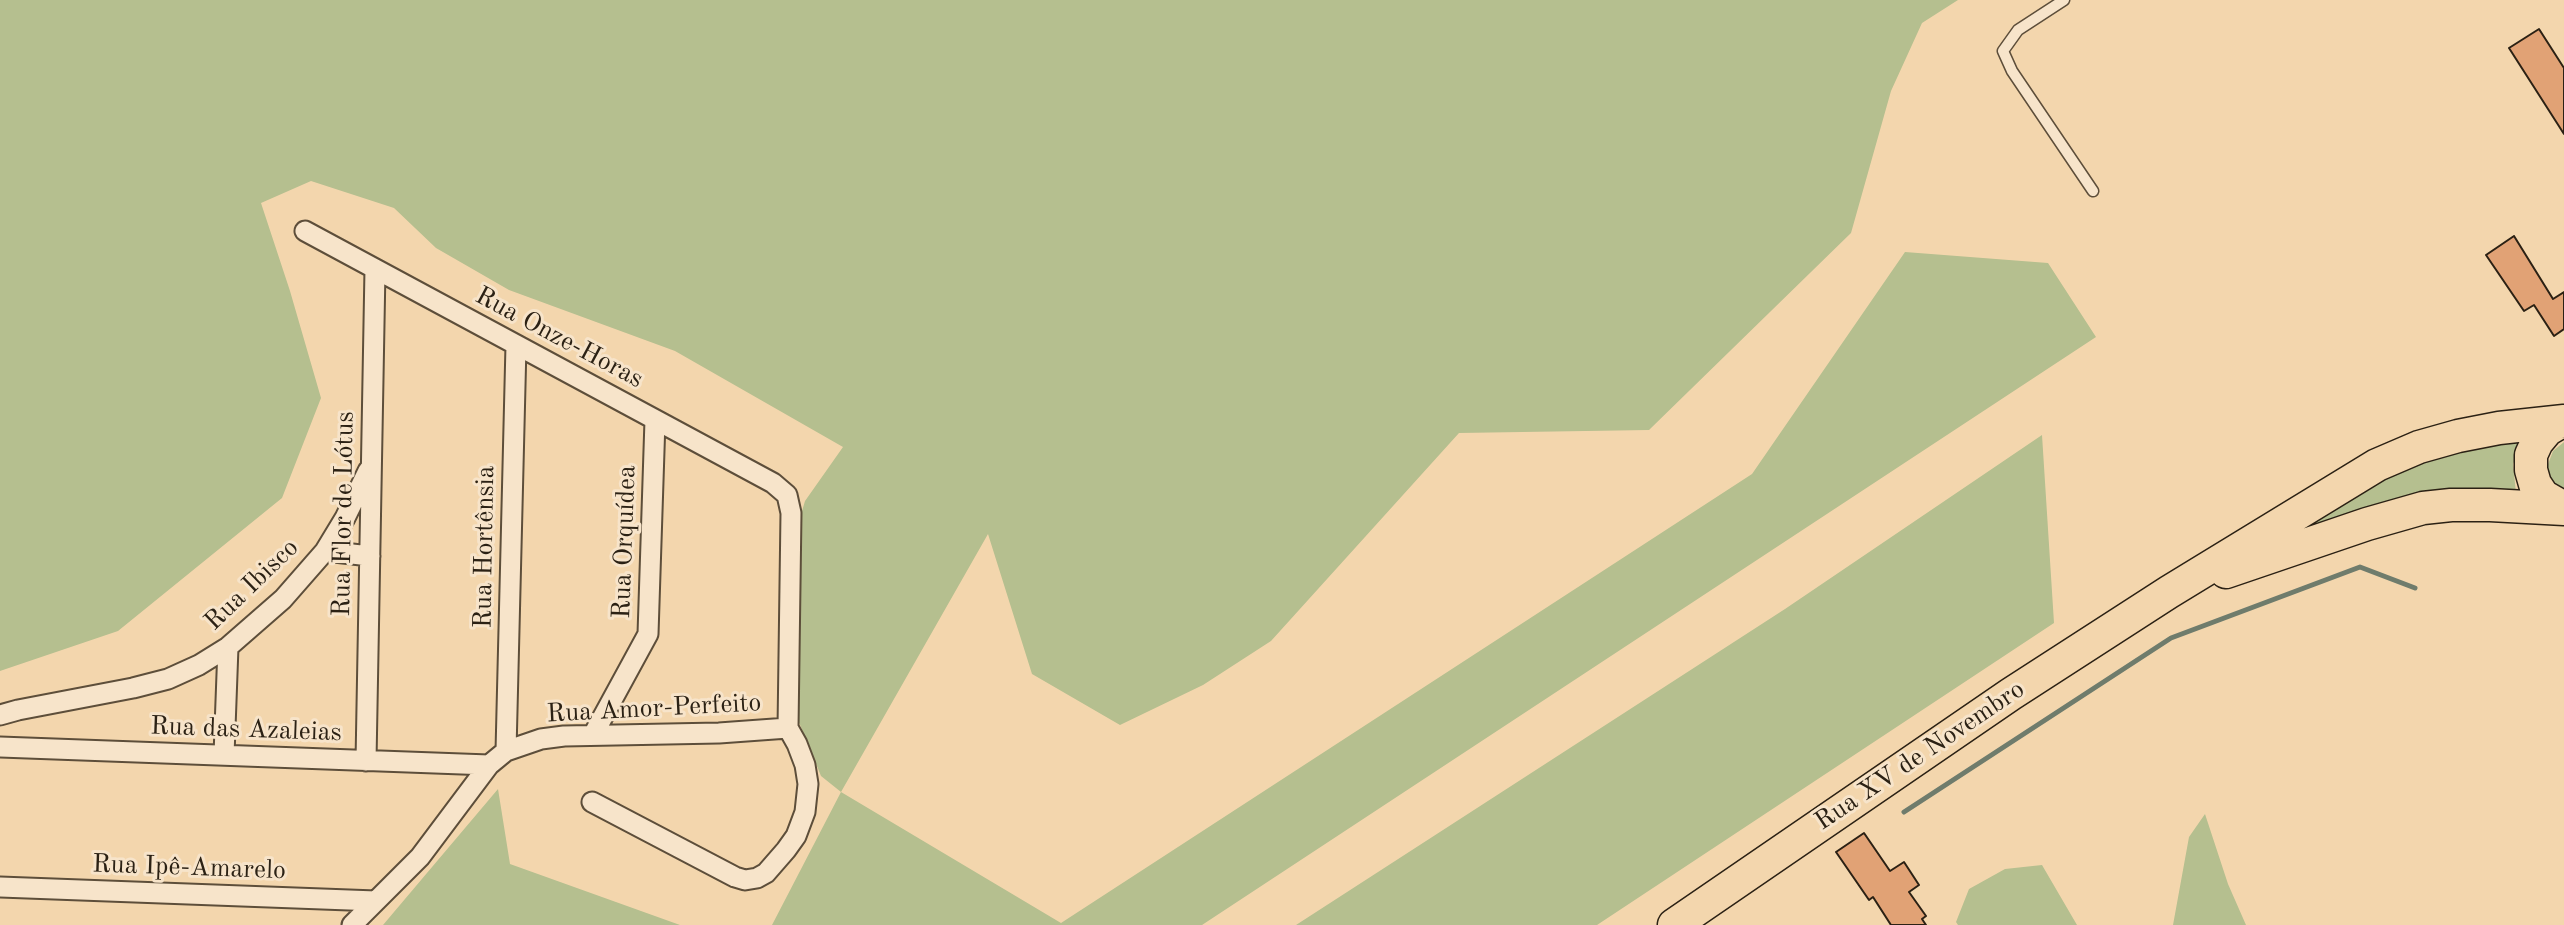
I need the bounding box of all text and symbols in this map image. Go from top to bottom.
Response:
street label: Rua Onze-Horas [470,281,648,395]
street label: Rua Flor de Lótus [327,411,361,617]
street label: Rua Hortênsia [468,465,502,629]
street label: Rua Orquídea [607,465,643,619]
street label: Rua Ibisco [198,533,306,637]
street label: Rua XV de Novembro [1809,674,2031,838]
street label: Rua Amor-Perfeito [546,688,762,730]
street label: Rua das Azaleias [150,711,342,749]
street label: Rua Ipê-Amarelo [92,849,286,887]

